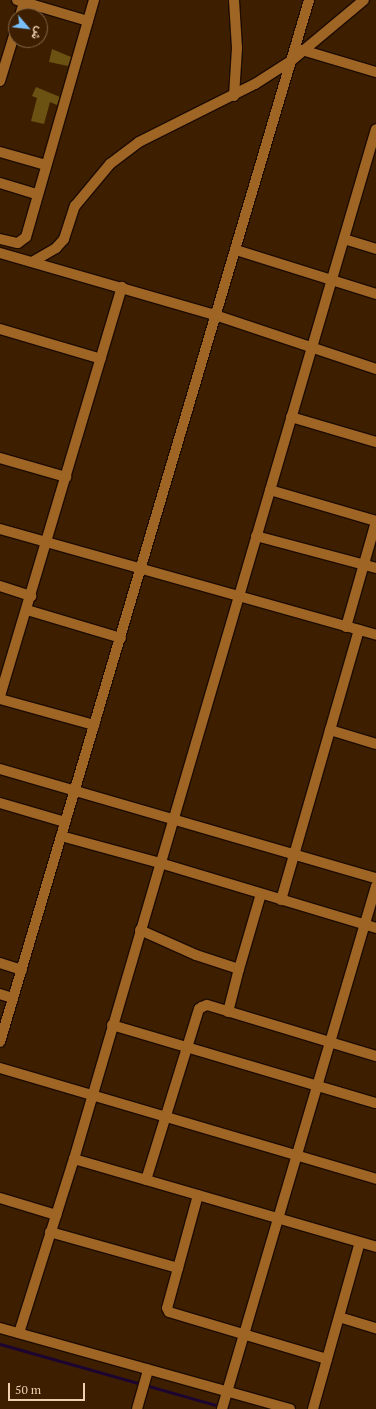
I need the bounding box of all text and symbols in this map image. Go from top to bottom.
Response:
north arrow [8,8,48,48]
text: ش [28,24,47,42]
scale bar [10,1375,87,1401]
text: 50 m [15,1382,41,1397]

